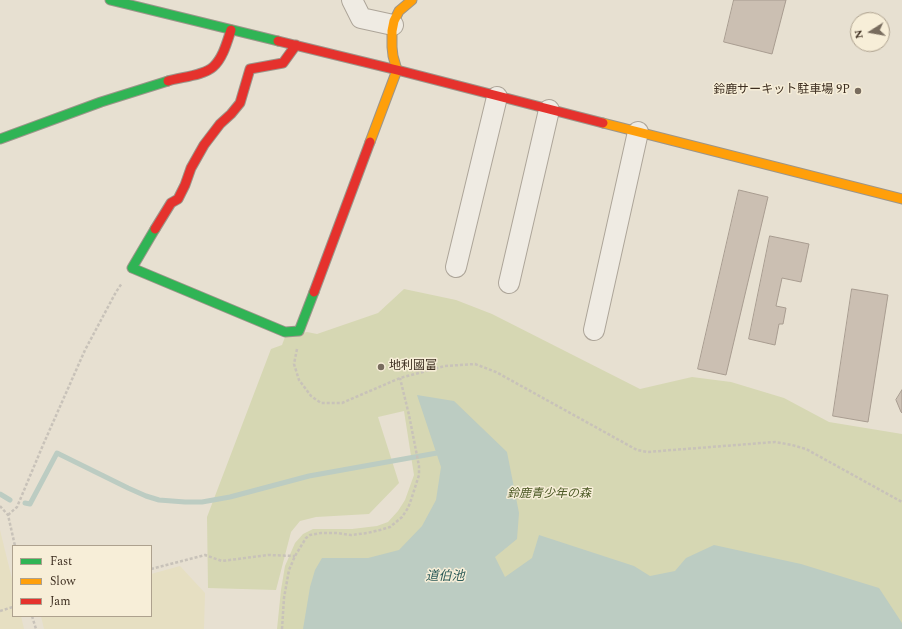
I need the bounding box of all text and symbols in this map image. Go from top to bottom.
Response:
north arrow [850,12,890,52]
text: N [850,28,868,40]
place label: 鈴鹿サーキット駐車場 9P [713,84,850,98]
marker: 鈴鹿サーキット駐車場 9P [853,86,863,96]
place label: 地利國富 [389,360,437,374]
marker: 地利國富 [376,362,386,372]
park label: 鈴鹿青少年の森 [507,488,591,502]
legend [12,545,152,617]
text: Fast [50,552,72,571]
water label: 道伯池 [426,569,464,585]
text: Slow [50,572,75,591]
text: Jam [50,592,71,611]

